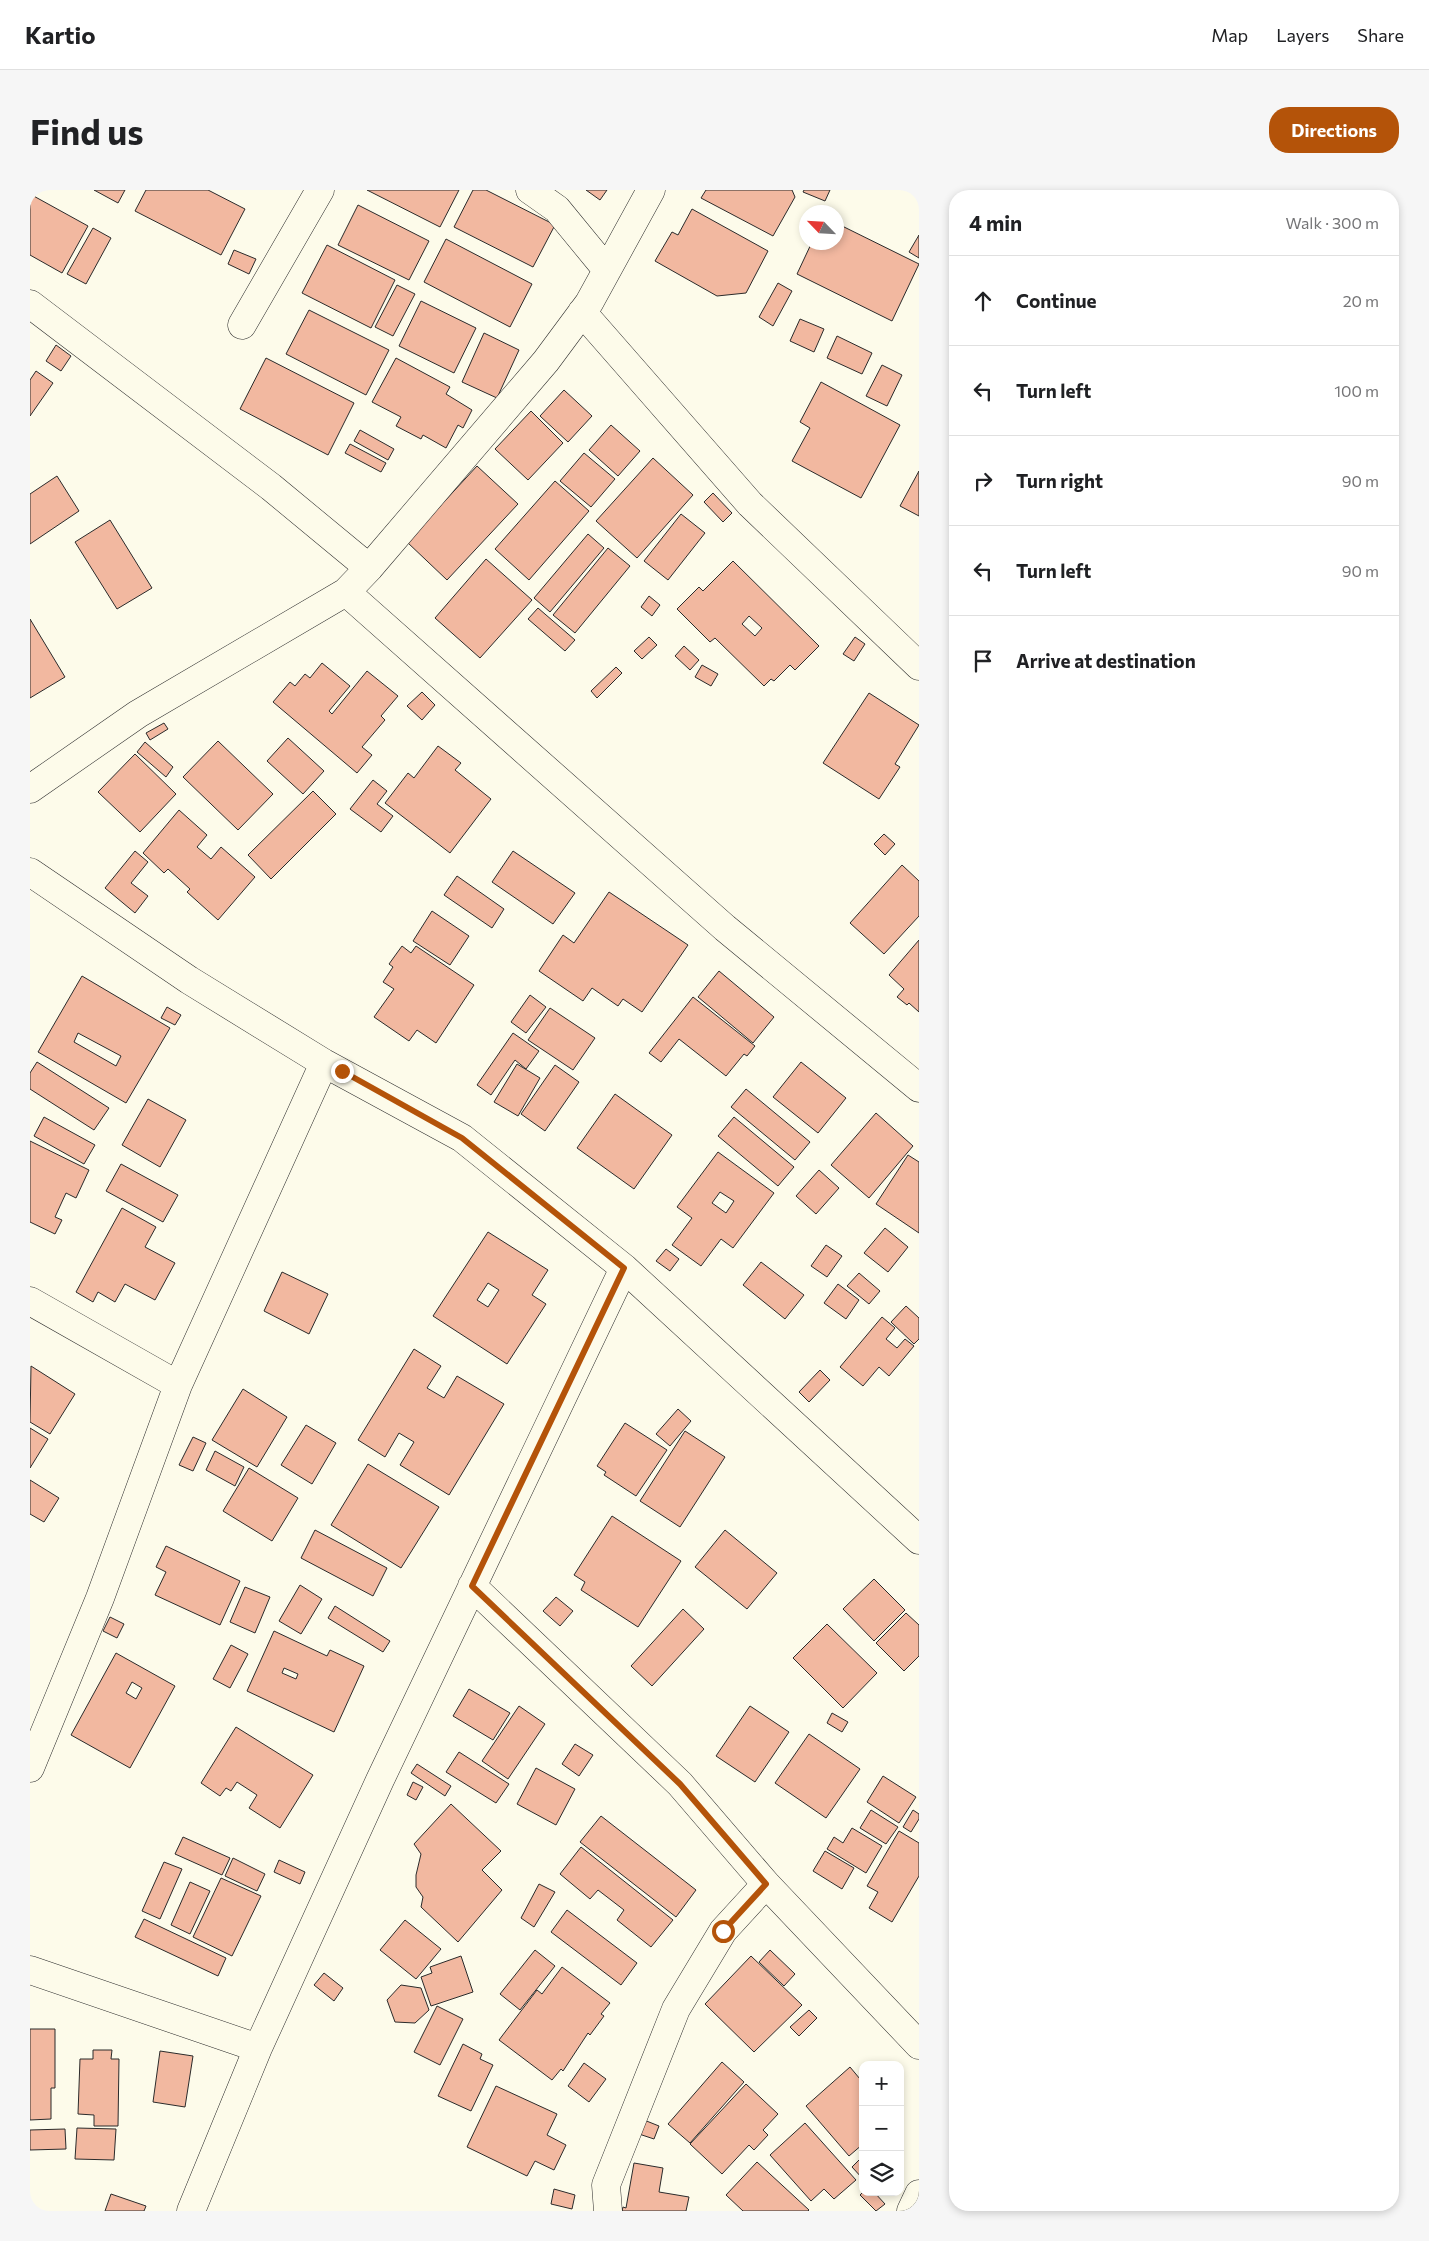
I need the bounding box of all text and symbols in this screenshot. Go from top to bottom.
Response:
text: Kartio [25,20,95,49]
text: Map [1211,24,1248,46]
text: Layers [1276,24,1329,46]
text: Share [1357,24,1404,46]
button: Directions [1269,107,1399,153]
text: Find us [30,109,144,152]
north arrow [799,205,844,250]
text: 4 min [969,210,1022,235]
text: Walk · 300 m [1285,213,1379,232]
icon: ahead [969,287,997,315]
text: Continue [1016,289,1096,312]
text: 20 m [1343,291,1379,310]
icon: left [969,377,997,405]
text: Turn left [1016,379,1091,402]
text: 100 m [1334,381,1379,400]
icon: right [969,467,997,495]
text: Turn right [1016,469,1103,492]
text: 90 m [1342,471,1379,490]
icon: left [969,557,997,585]
text: Turn left [1016,559,1091,582]
text: 90 m [1342,561,1379,580]
icon: arrive [969,647,997,675]
text: Arrive at destination [1016,649,1196,672]
route end [331,1060,354,1083]
route start [712,1920,735,1943]
map controls [859,2061,904,2196]
button: + [859,2061,904,2106]
button: − [859,2106,904,2151]
button: layers [859,2151,904,2196]

